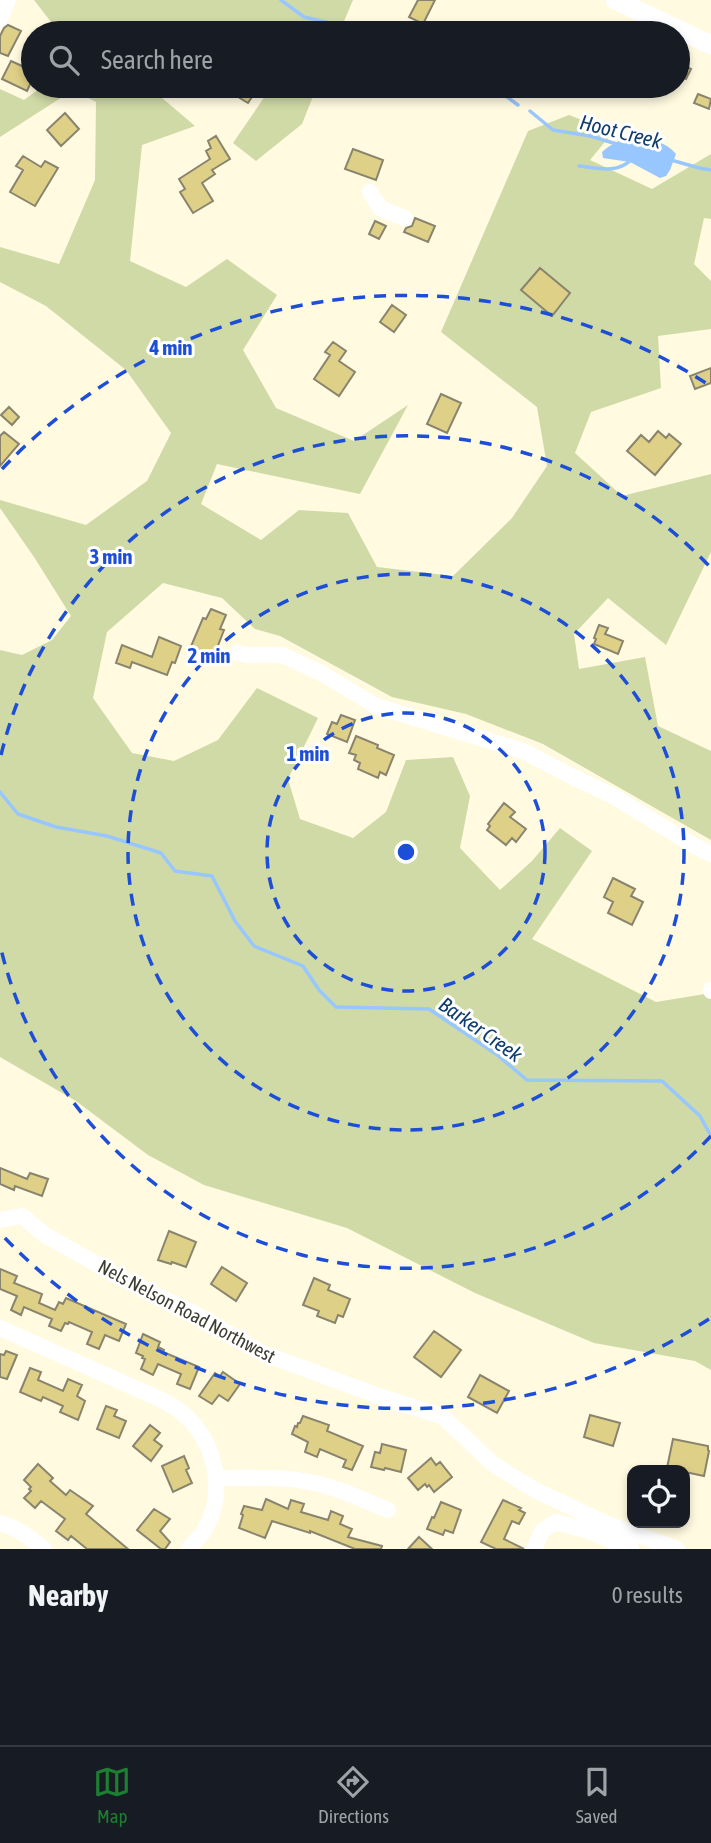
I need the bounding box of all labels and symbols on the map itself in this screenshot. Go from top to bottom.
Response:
water label: Hoot Creek [577,109,665,153]
text: 4 min [149,335,192,359]
text: 3 min [90,544,132,568]
text: 2 min [188,643,230,667]
text: 1 min [287,741,329,765]
centre of rings [394,840,418,864]
water label: Barker Creek [435,992,528,1067]
street label: Nels Nelson Road Northwest [95,1255,279,1367]

